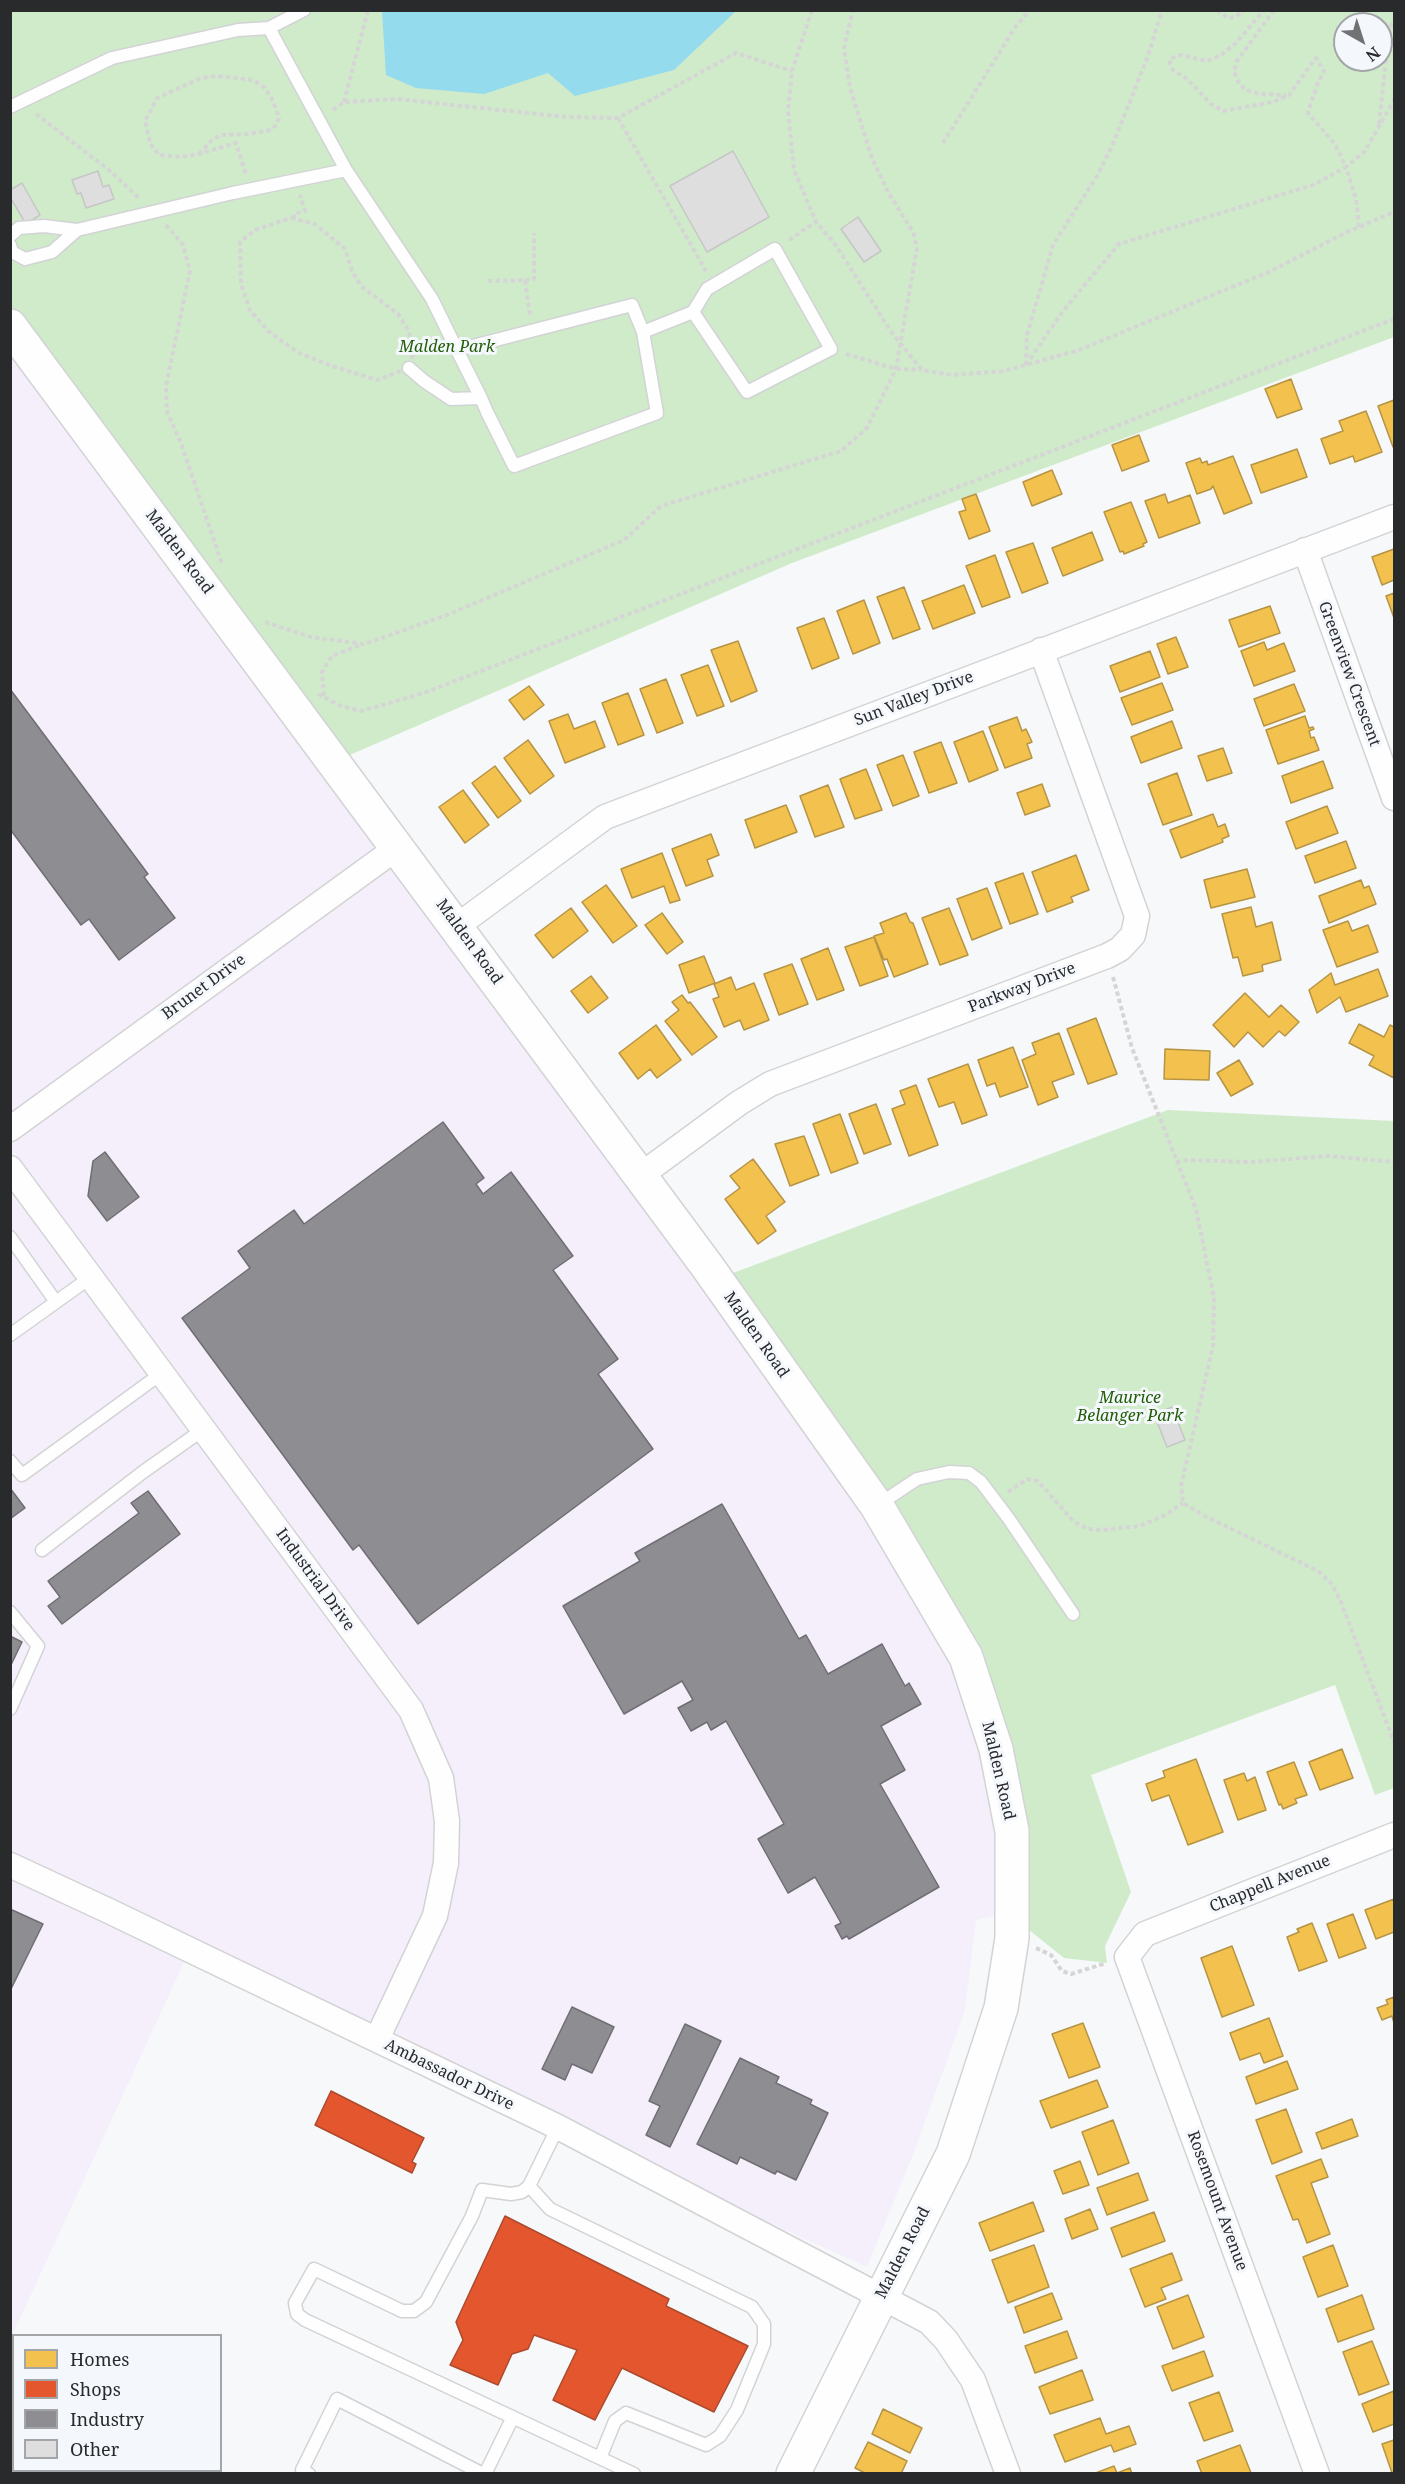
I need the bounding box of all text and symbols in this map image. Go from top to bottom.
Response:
north arrow [1333,12,1393,72]
text: N [1361,42,1385,67]
park label: Malden Park [399,337,495,357]
street label: Malden Road [141,506,217,598]
street label: Greenview Crescent [1314,599,1384,749]
street label: Sun Valley Drive [852,667,976,731]
street label: Malden Road [432,896,506,988]
street label: Brunet Drive [158,950,250,1024]
street label: Parkway Drive [966,959,1078,1017]
street label: Malden Road [719,1288,793,1382]
park label: Maurice Belanger Park [1077,1388,1183,1426]
street label: Industrial Drive [271,1525,359,1635]
street label: Malden Road [977,1720,1019,1822]
street label: Chappell Avenue [1207,1851,1333,1917]
street label: Ambassador Drive [381,2035,517,2115]
street label: Rosemount Avenue [1183,2129,1251,2273]
street label: Malden Road [872,2204,934,2302]
legend [12,2334,222,2472]
text: Homes [70,2347,129,2371]
text: Shops [70,2377,121,2401]
text: Industry [70,2407,144,2431]
text: Other [70,2437,119,2461]

